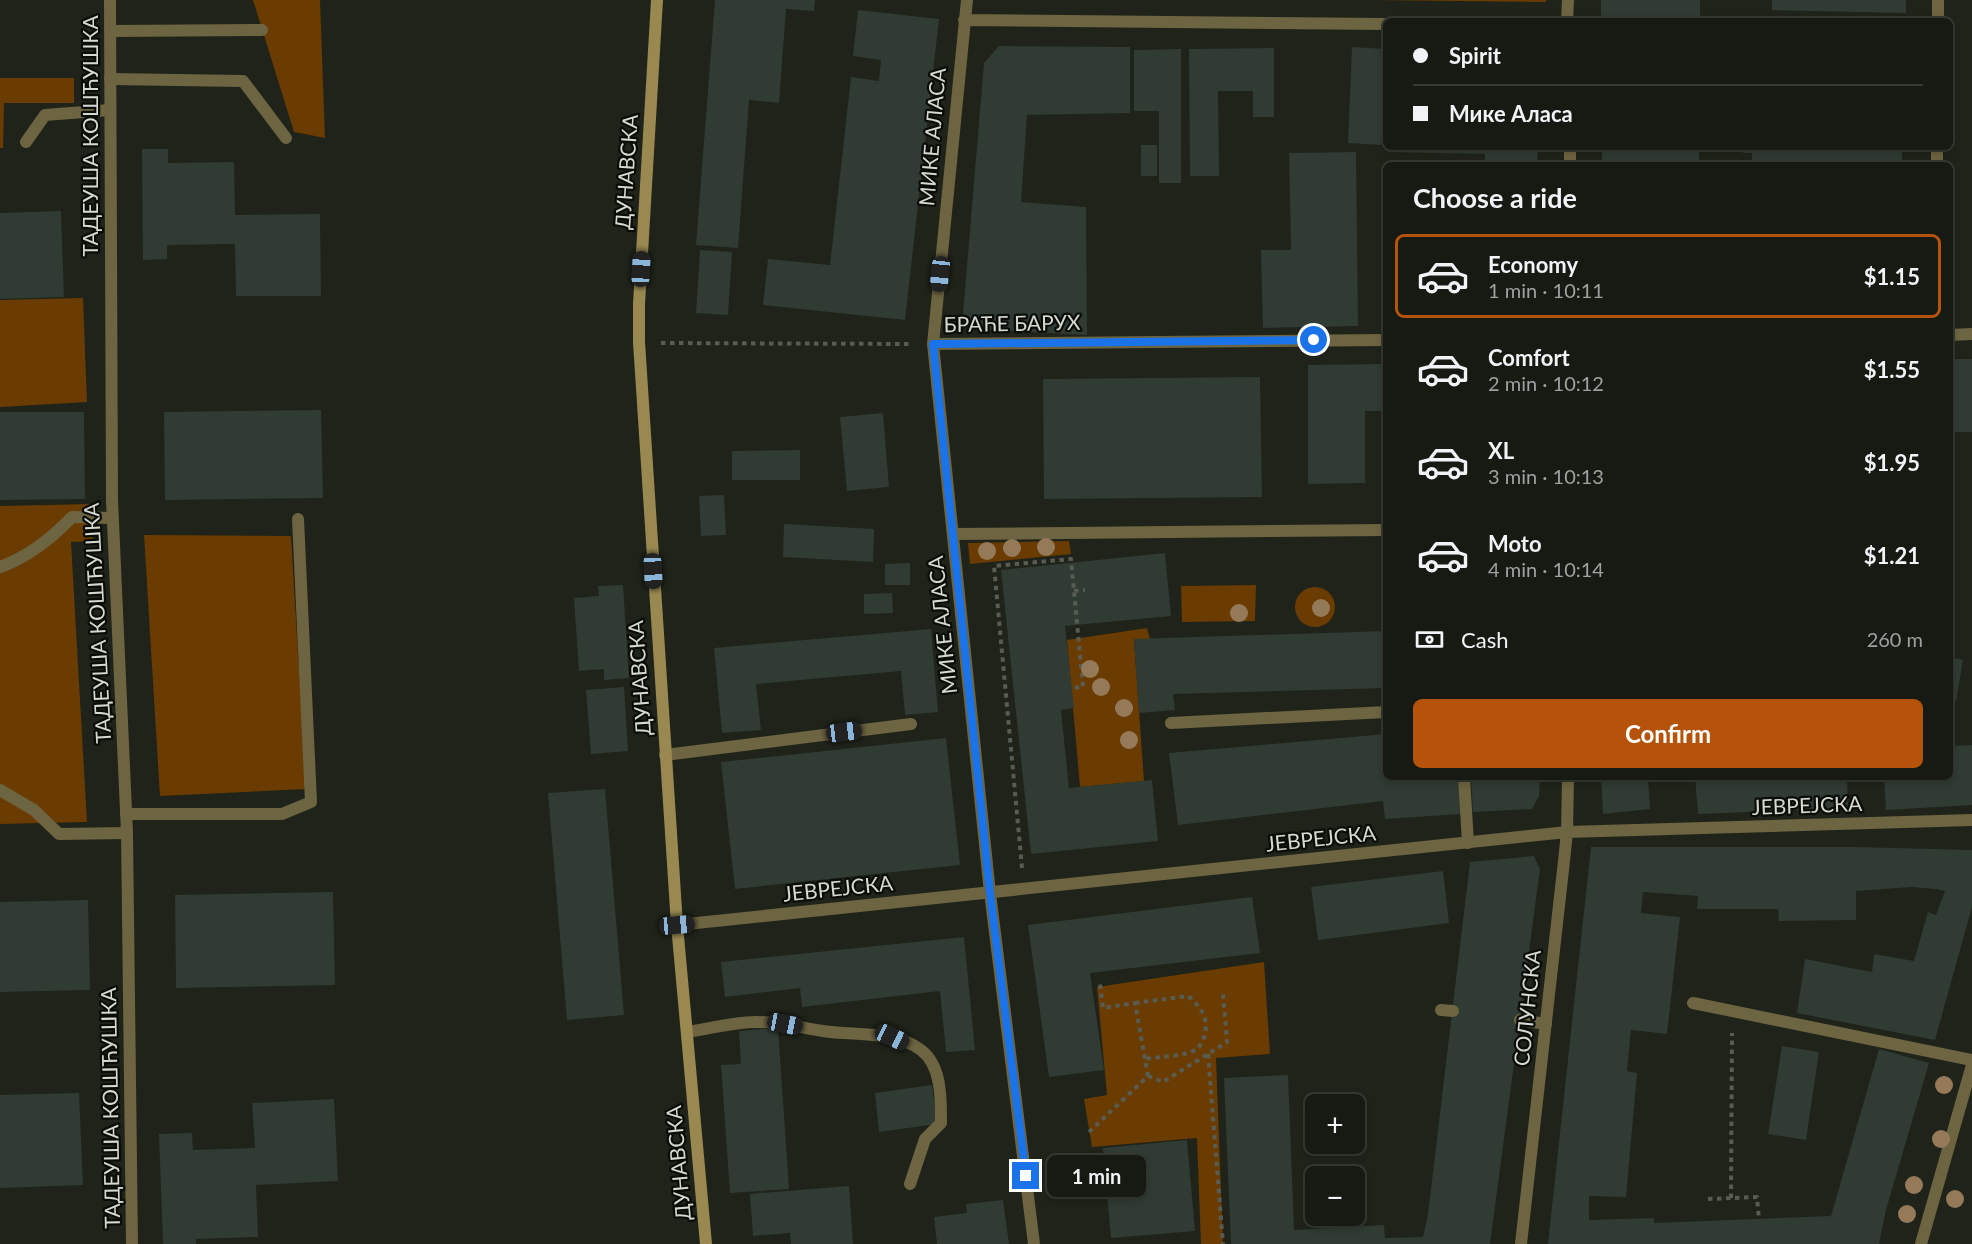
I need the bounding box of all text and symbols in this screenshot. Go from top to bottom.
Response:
street label: ТАДЕУША КОШЋУШКА [77,15,102,257]
text: Spirit [1449,42,1501,69]
street label: МИКЕ АЛАСА [913,66,950,207]
text: Мике Аласа [1449,100,1573,127]
street label: ДУНАВСКА [609,113,642,230]
text: Choose a ride [1413,181,1577,214]
icon: car [1416,249,1470,303]
car [631,251,651,287]
text: Economy [1488,251,1578,278]
car [929,255,951,293]
text: $1.15 [1864,263,1920,290]
text: 1 min · 10:11 [1488,278,1604,302]
street label: БРАЋЕ БАРУХ [943,309,1081,336]
route start [1300,326,1327,353]
icon: car [1416,342,1470,396]
text: Comfort [1488,344,1570,371]
text: $1.55 [1864,356,1920,383]
text: 2 min · 10:12 [1488,371,1604,395]
icon: car [1416,435,1470,489]
text: XL [1488,437,1514,464]
text: $1.95 [1864,449,1920,476]
text: 3 min · 10:13 [1488,464,1604,488]
street label: ТАДЕУША КОШЋУШКА [78,501,115,744]
icon: car [1416,528,1470,582]
text: Moto [1488,530,1542,557]
text: $1.21 [1864,542,1920,569]
car [643,553,663,589]
street label: МИКЕ АЛАСА [922,554,961,695]
text: 4 min · 10:14 [1488,557,1604,581]
street label: ДУНАВСКА [622,619,655,737]
icon: cash [1413,623,1446,656]
text: Cash [1461,626,1508,653]
text: 260 m [1867,627,1923,651]
button: Confirm [1413,699,1923,768]
car [825,721,863,743]
street label: ЈЕВРЕЈСКА [1751,790,1863,819]
street label: ЈЕВРЕЈСКА [1265,819,1378,856]
street label: ЈЕВРЕЈСКА [782,869,895,906]
car [658,914,696,936]
street label: СОЛУНСКА [1508,948,1545,1067]
street label: ТАДЕУША КОШЋУШКА [95,986,124,1229]
car [766,1012,804,1036]
car [872,1021,912,1053]
map controls [1305,1094,1365,1226]
button: + [1305,1094,1365,1154]
street label: ДУНАВСКА [660,1104,695,1222]
callout: 1 min [1047,1155,1146,1197]
route end [1012,1162,1039,1189]
text: 1 min [1072,1164,1121,1188]
button: − [1305,1166,1365,1226]

